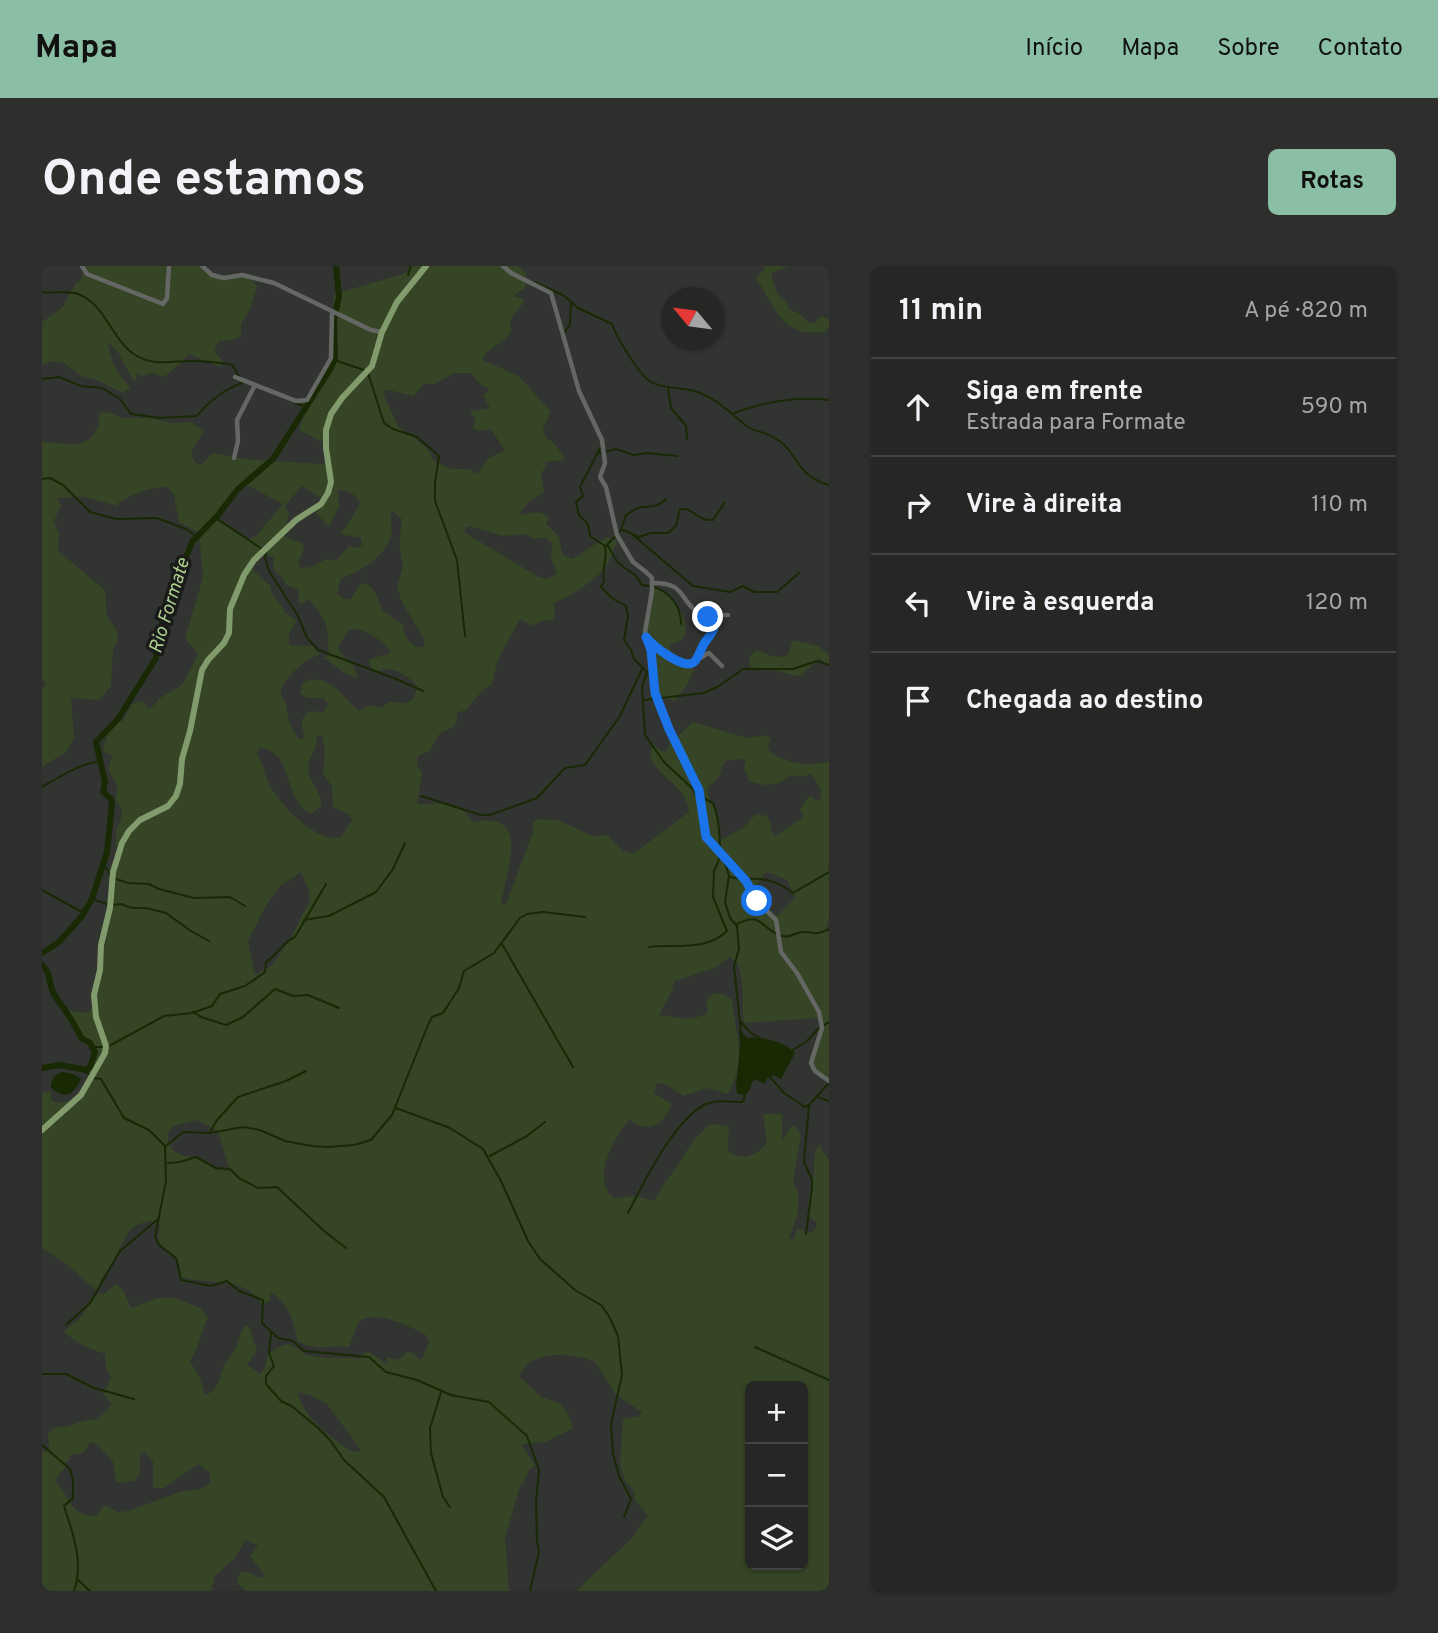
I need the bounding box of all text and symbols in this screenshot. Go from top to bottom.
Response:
text: Mapa [35,28,118,70]
text: Início [1025,34,1083,64]
text: Mapa [1121,34,1179,64]
text: Sobre [1217,34,1280,64]
text: Contato [1318,34,1403,64]
button: Rotas [1268,149,1396,215]
text: Onde estamos [42,151,366,213]
north arrow [661,287,724,350]
text: 11 min [899,293,983,330]
text: A pé · 820 m [1244,297,1368,326]
text: Siga em frente [966,376,1143,409]
icon: ahead [899,388,937,426]
text: 590 m [1301,393,1368,422]
text: Estrada para Formate [966,409,1186,438]
icon: right [899,486,937,524]
text: Vire à direita [966,489,1122,522]
text: 110 m [1311,491,1368,520]
water label: Rio Formate [144,555,196,657]
icon: left [899,584,937,622]
text: Vire à esquerda [966,587,1154,620]
text: 120 m [1306,589,1368,618]
route end [692,601,723,632]
icon: arrive [899,682,937,720]
text: Chegada ao destino [966,685,1203,718]
route start [741,885,772,916]
map controls [745,1381,808,1570]
button: + [745,1381,808,1444]
button: − [745,1444,808,1507]
button: layers [745,1507,808,1570]

